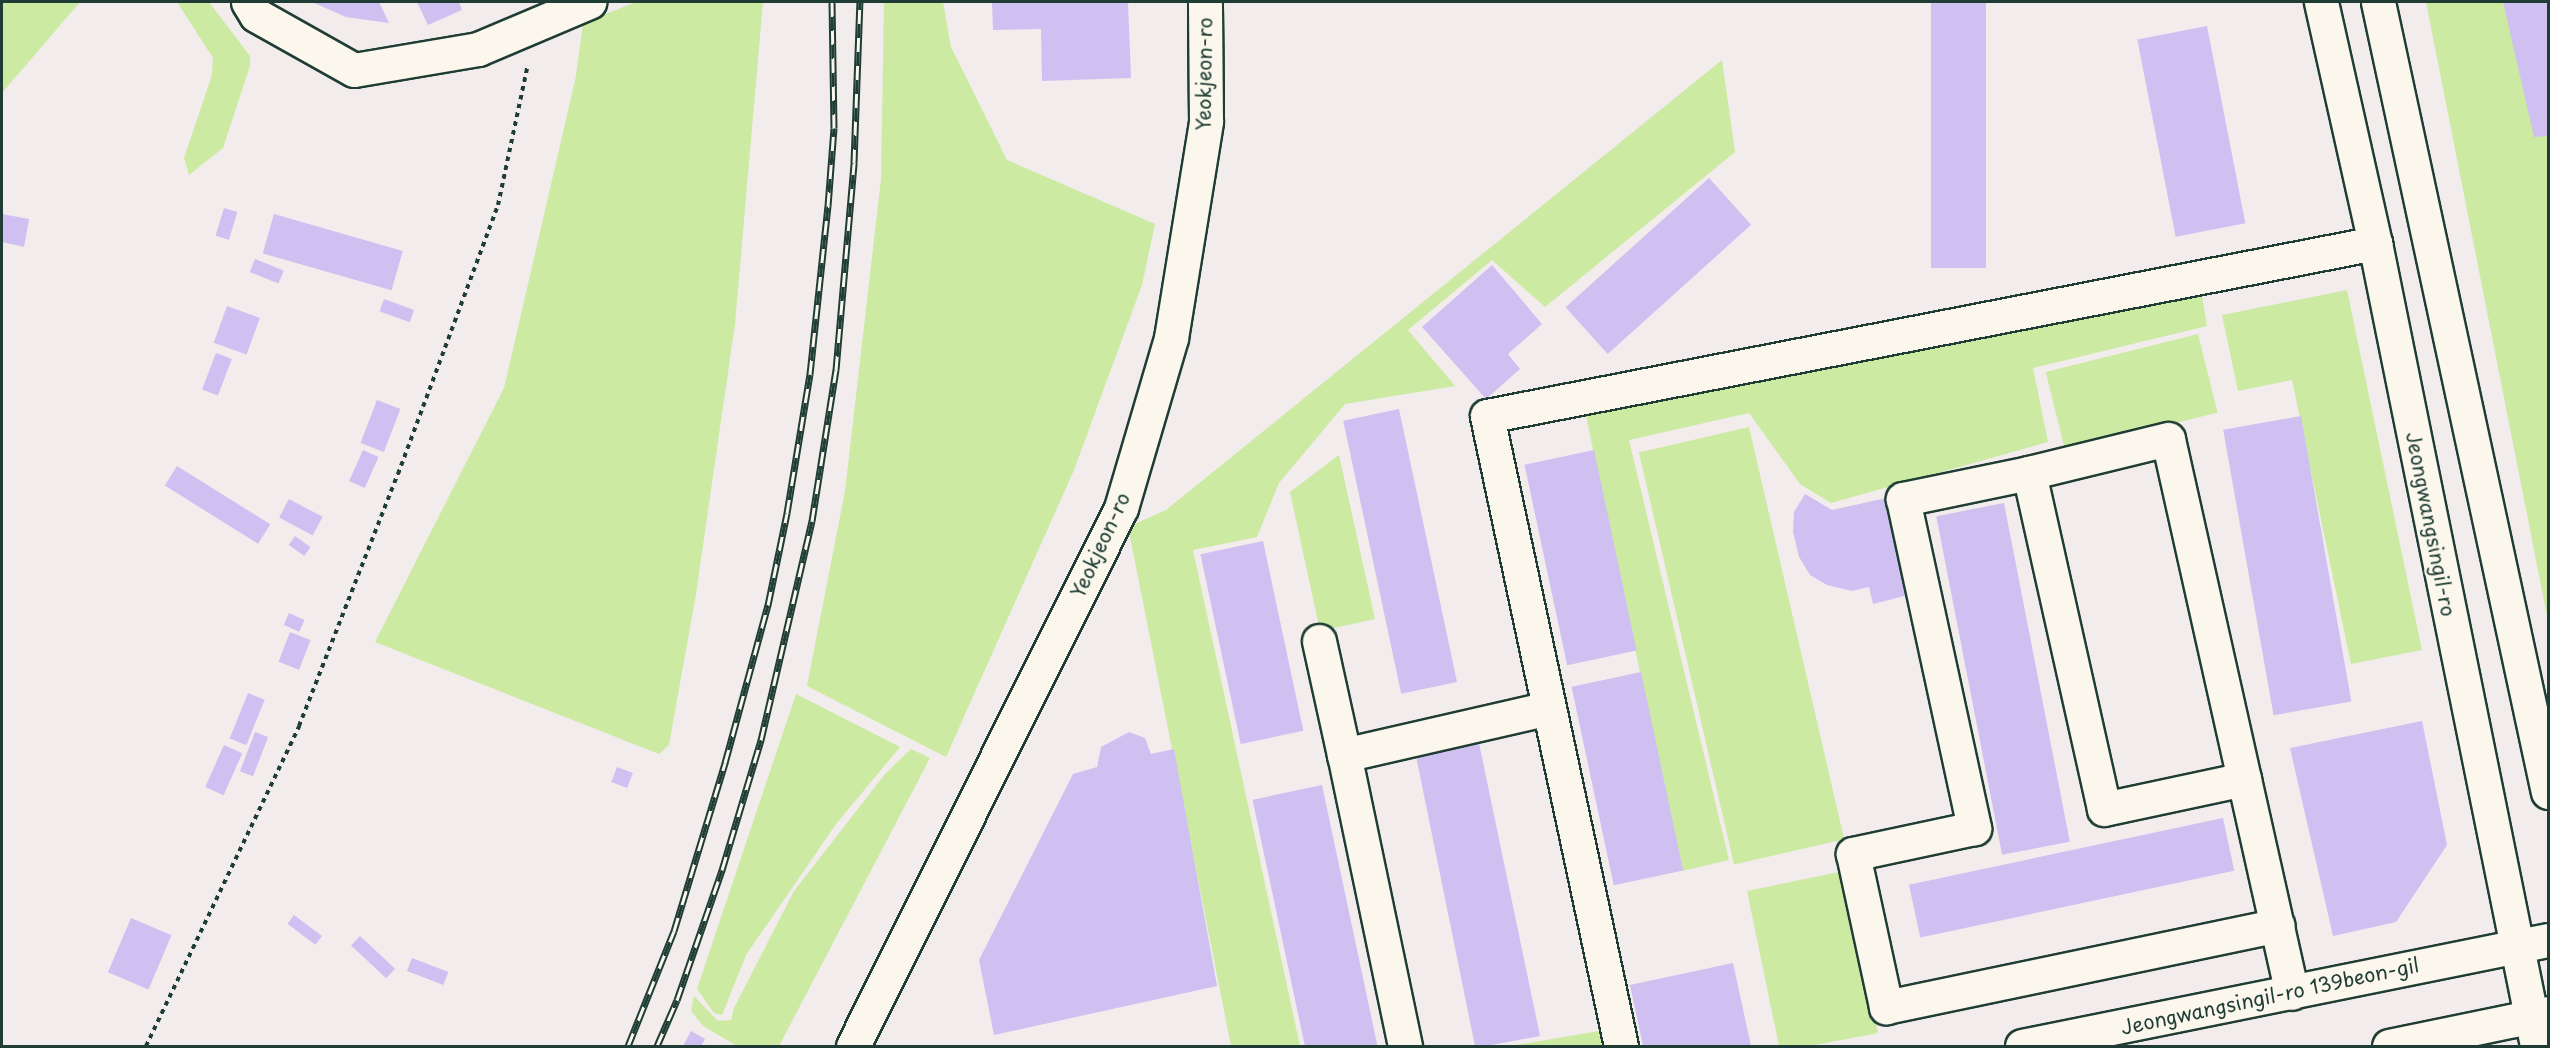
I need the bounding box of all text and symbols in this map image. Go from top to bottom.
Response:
street label: Yeokjeon-ro [1191,17,1217,131]
street label: Jeongwangsingil-ro [2401,430,2461,618]
street label: Yeokjeon-ro [1065,489,1135,601]
street label: Jeongwangsingil-ro 139beon-gil [2118,953,2422,1039]

